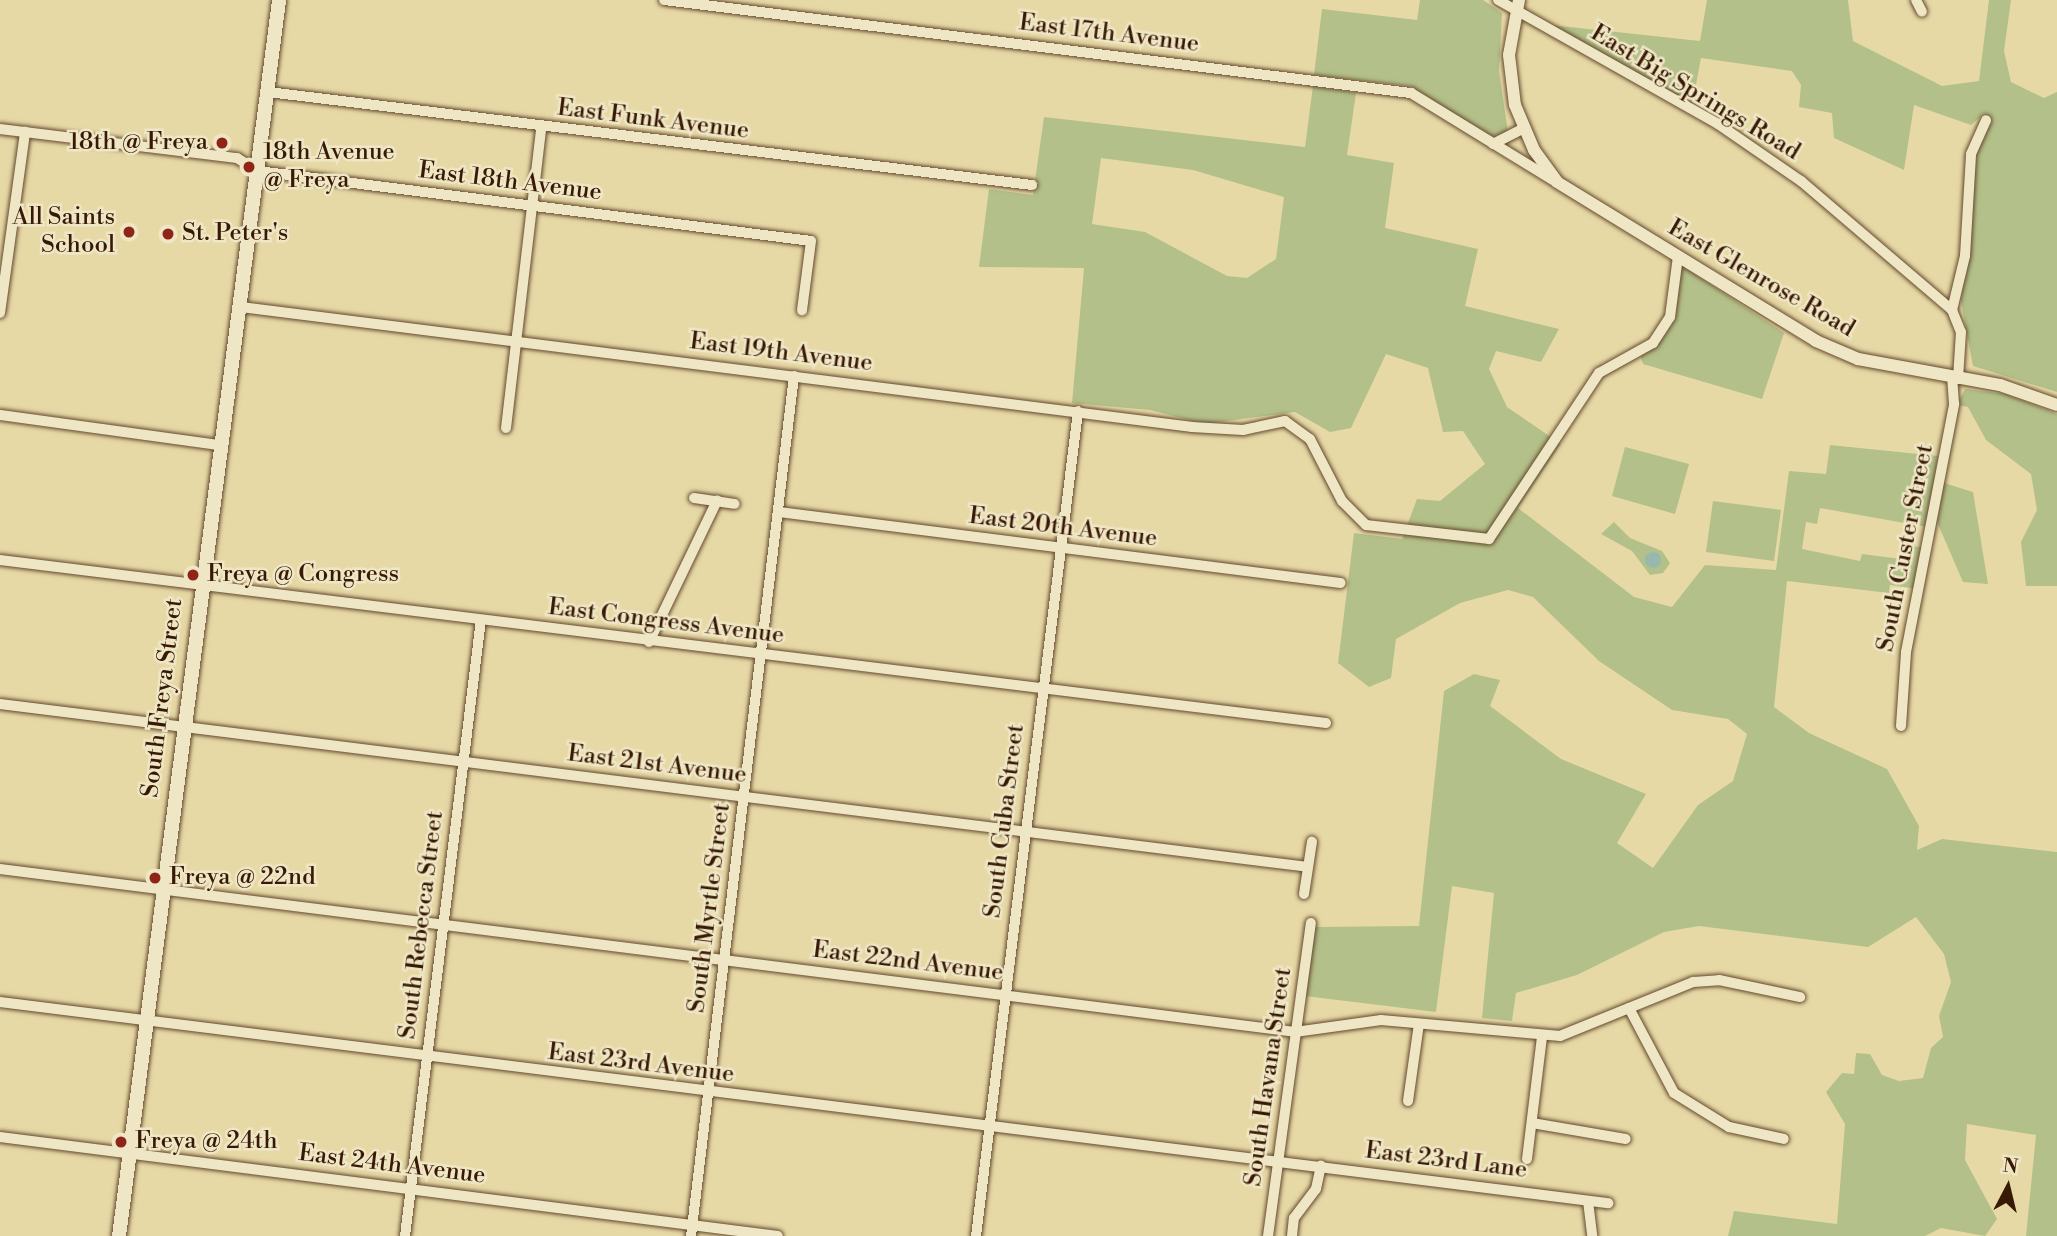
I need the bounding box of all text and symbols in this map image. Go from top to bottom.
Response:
street label: East 17th Avenue [1017,9,1201,59]
street label: East Big Springs Road [1585,19,1805,167]
street label: East Funk Avenue [555,94,751,146]
place label: 18th @ Freya [69,129,208,157]
marker: 18th @ Freya [214,135,230,151]
place label: 18th Avenue @ Freya [263,139,395,195]
street label: East 18th Avenue [417,156,603,208]
marker: 18th Avenue @ Freya [241,159,257,175]
place label: All Saints School [12,204,115,260]
street label: East Glenrose Road [1662,214,1860,344]
place label: St. Peter's [182,220,288,248]
marker: All Saints School [121,224,137,240]
marker: St. Peter's [160,226,176,242]
street label: East 19th Avenue [688,327,874,379]
street label: South Custer Street [1872,442,1940,654]
street label: East 20th Avenue [967,502,1159,554]
place label: Freya @ Congress [207,561,399,589]
marker: Freya @ Congress [185,567,201,583]
street label: East Congress Avenue [546,593,786,651]
street label: South Freya Street [136,597,190,799]
street label: South Cuba Street [979,722,1031,920]
street label: East 21st Avenue [566,740,748,790]
street label: South Myrtle Street [683,802,737,1014]
street label: South Rebecca Street [394,809,450,1041]
place label: Freya @ 22nd [169,864,316,892]
marker: Freya @ 22nd [147,870,163,886]
street label: East 22nd Avenue [811,936,1005,988]
street label: South Havana Street [1239,966,1299,1188]
street label: East 23rd Avenue [546,1038,736,1090]
place label: Freya @ 24th [135,1128,278,1156]
marker: Freya @ 24th [113,1134,129,1150]
street label: East 23rd Lane [1363,1137,1529,1185]
street label: East 24th Avenue [297,1139,487,1191]
north arrow [1973,1152,2043,1222]
text: N [2002,1153,2019,1179]

